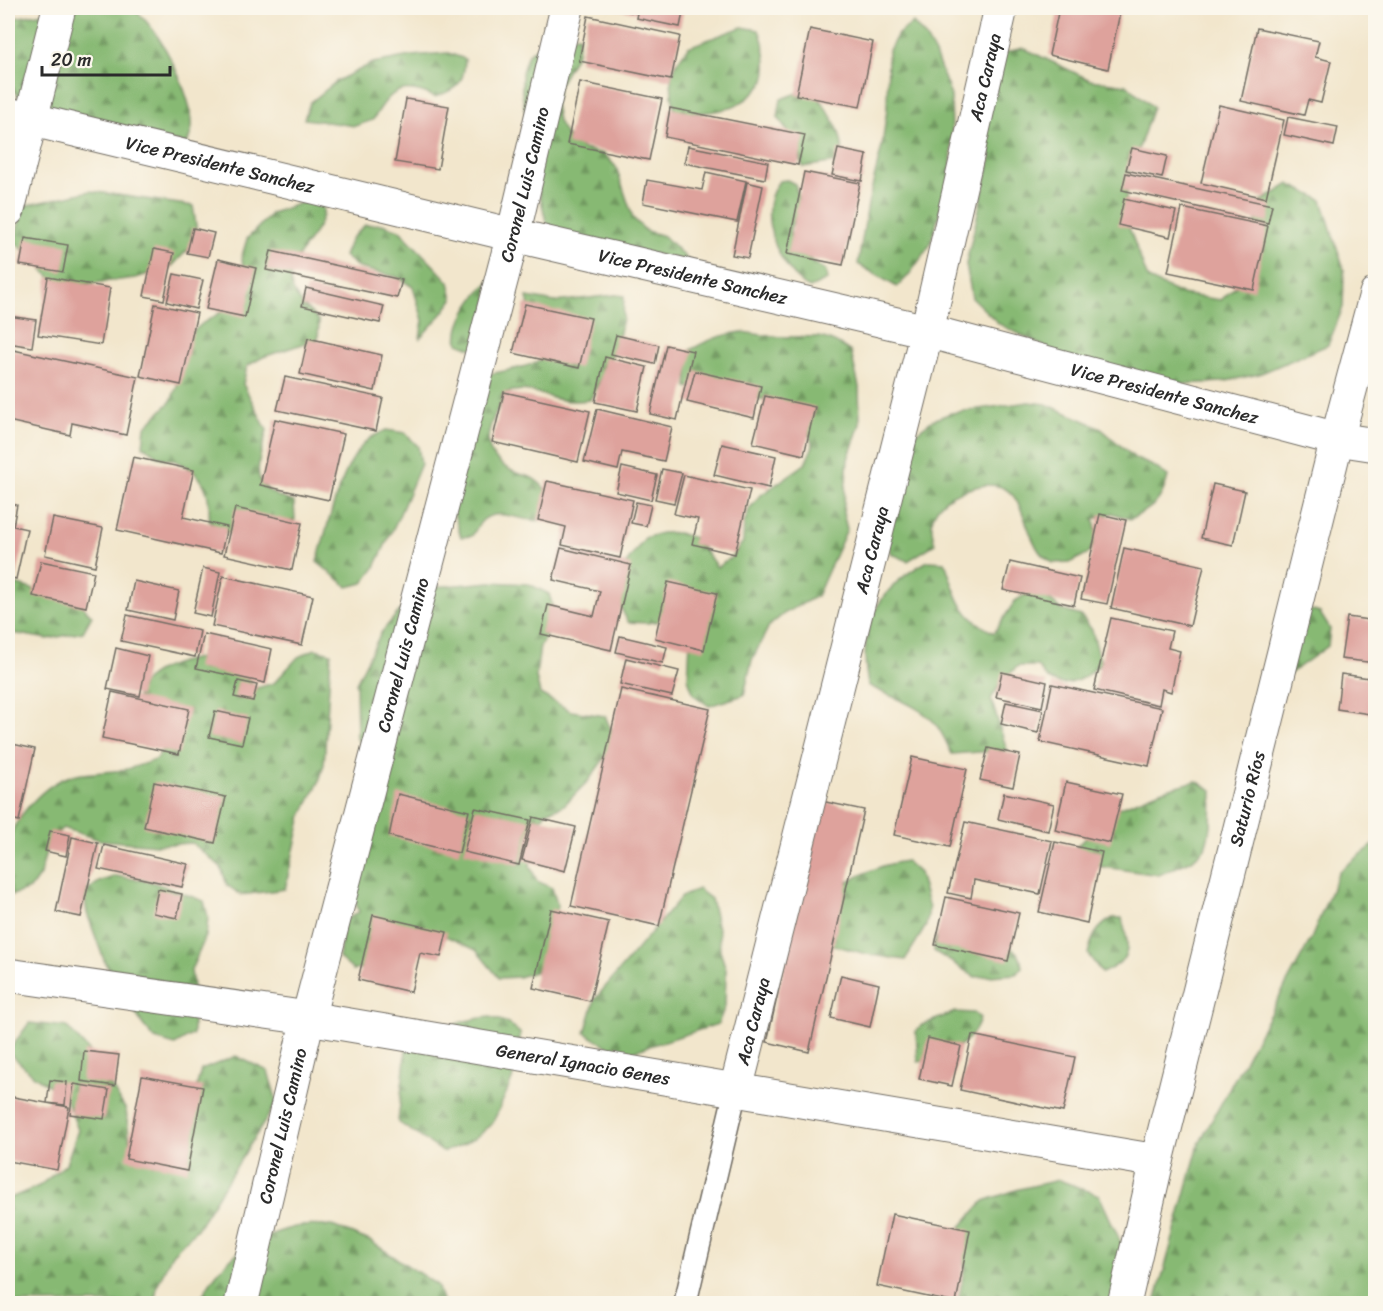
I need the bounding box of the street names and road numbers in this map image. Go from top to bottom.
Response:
street label: Aca Caraya [959,30,1011,125]
street label: Coronel Luis Camino [491,103,559,266]
street label: Vice Presidente Sanchez [122,127,318,203]
street label: Vice Presidente Sanchez [595,239,791,314]
street label: Vice Presidente Sanchez [1067,354,1262,434]
street label: Aca Caraya [845,503,898,598]
street label: Coronel Luis Camino [367,574,439,736]
street label: Saturio Ríos [1220,747,1275,850]
street label: Aca Caraya [726,974,780,1069]
street label: General Ignacio Genes [494,1034,673,1095]
street label: Coronel Luis Camino [249,1045,316,1207]

